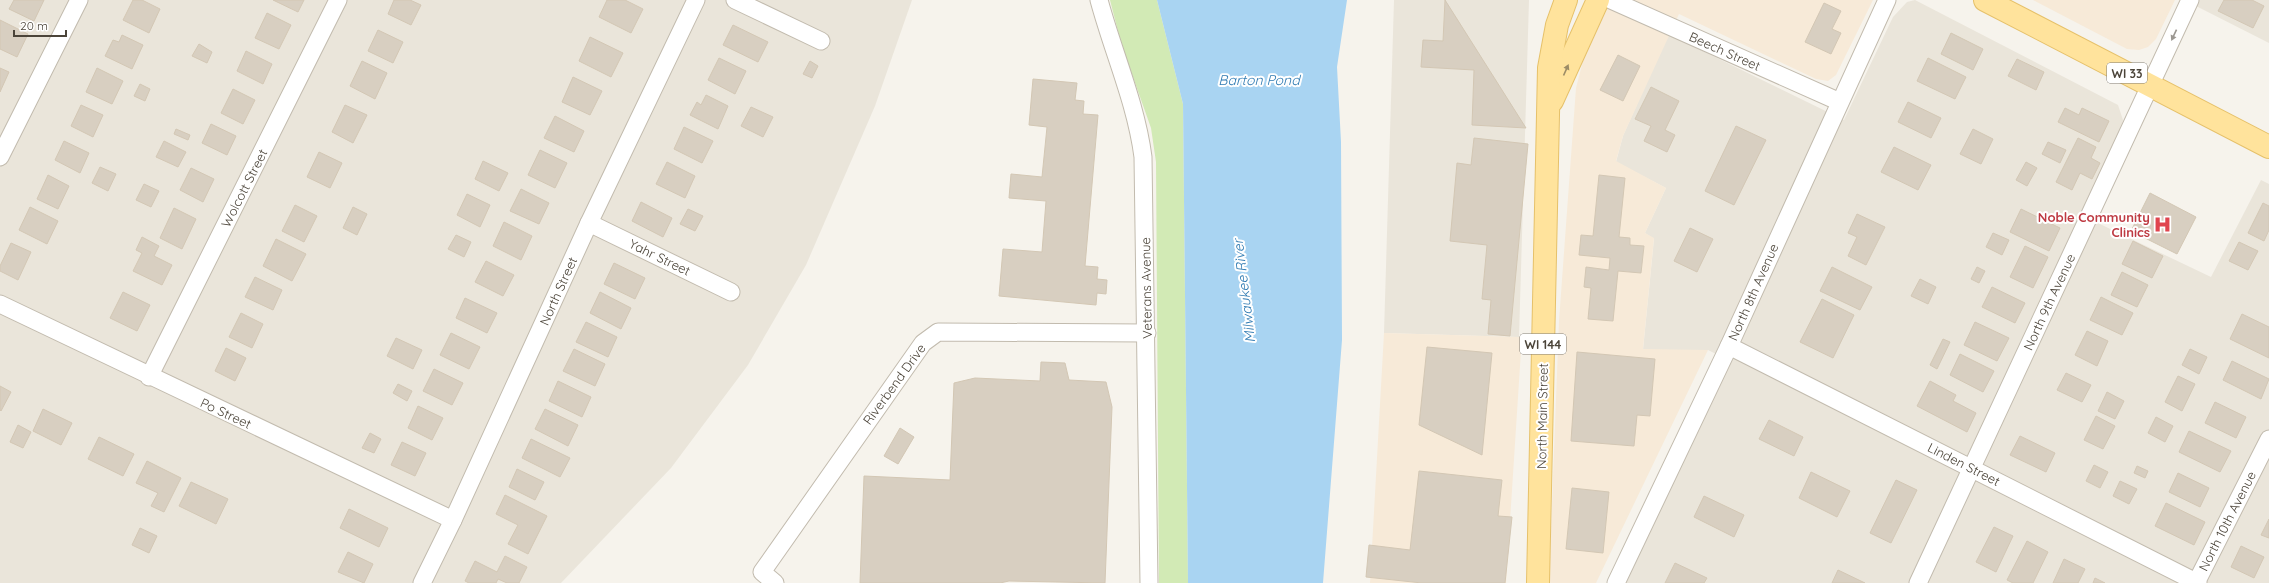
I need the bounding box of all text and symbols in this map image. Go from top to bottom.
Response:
scale bar [14,12,66,38]
text: 20 m [20,18,48,33]
street label: Beech Street [1687,28,1763,74]
one-way arrow [2171,30,2177,41]
road number: WI 33 [2107,63,2147,83]
one-way arrow [1563,64,1569,76]
water label: Barton Pond [1218,71,1301,89]
street label: Wolcott Street [217,146,271,230]
place label: Noble Community Clinics [2038,209,2150,240]
hospital icon: Noble Community Clinics [2153,214,2173,234]
street label: Yahr Street [627,235,693,279]
street label: Veterans Avenue [1137,237,1155,339]
water label: Milwaukee River [1229,237,1259,344]
street label: North 8th Avenue [1724,241,1782,343]
street label: North 9th Avenue [2020,251,2078,353]
street label: North Street [536,254,580,328]
road number: WI 144 [1520,334,1566,354]
street label: Riverbend Drive [859,340,929,428]
street label: North Main Street [1533,363,1551,469]
street label: Po Street [198,394,254,432]
street label: Linden Street [1925,439,2003,489]
street label: North 10th Avenue [2195,468,2259,574]

